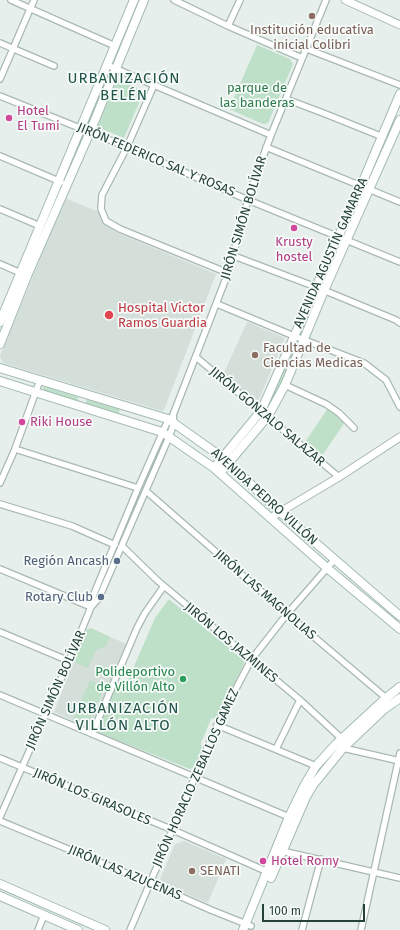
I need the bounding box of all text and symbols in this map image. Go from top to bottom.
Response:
marker: Institución educativa inicial Colibri [307,11,317,21]
place label: Institución educativa inicial Colibri [250,22,374,53]
district label: URBANIZACIÓN BELÉN [67,70,181,105]
park label: parque de las banderas [220,80,294,111]
place label: Hotel El Tumi [17,103,60,134]
marker: Hotel El Tumi [4,113,14,123]
street label: JIRÓN FEDERICO SAL Y ROSAS [75,120,237,200]
street label: JIRÓN SIMÓN BOLÍVAR [218,154,270,282]
street label: AVENIDA AGUSTÍN GAMARRA [291,175,371,331]
marker: Krusty hostel [289,223,299,233]
place label: Krusty hostel [275,234,313,265]
place label: Hospital Víctor Ramos Guardia [118,300,207,331]
marker: Hospital Víctor Ramos Guardia [103,309,115,321]
place label: Facultad de Ciencias Medicas [263,340,363,371]
marker: Facultad de Ciencias Medicas [250,350,260,360]
street label: JIRÓN GONZALO SALAZAR [206,364,328,470]
place label: Riki House [30,414,92,430]
marker: Riki House [17,417,27,427]
street label: AVENIDA PEDRO VILLÓN [208,445,320,549]
street label: JIRÓN LAS MAGNOLIAS [211,547,319,643]
place label: Región Ancash [23,553,109,569]
marker: Región Ancash [112,556,122,566]
place label: Rotary Club [25,589,93,605]
marker: Rotary Club [96,592,106,602]
street label: JIRÓN LOS JAZMINES [181,599,281,687]
street label: JIRÓN SIMÓN BOLÍVAR [23,628,89,752]
place label: Polideportivo de Villón Alto [95,664,175,695]
marker: Polideportivo de Villón Alto [178,674,188,684]
street label: JIRÓN HORACIO ZEBALLOS GAMEZ [149,686,243,870]
district label: URBANIZACIÓN VILLÓN ALTO [66,700,180,735]
street label: JIRÓN LOS GIRASOLES [31,765,153,829]
street label: JIRÓN LAS AZUCENAS [66,842,184,904]
place label: Hotel Romy [271,853,339,869]
marker: Hotel Romy [258,856,268,866]
place label: SENATI [200,863,240,879]
marker: SENATI [187,866,197,876]
scale bar [264,896,367,922]
text: 100 m [269,904,301,918]

